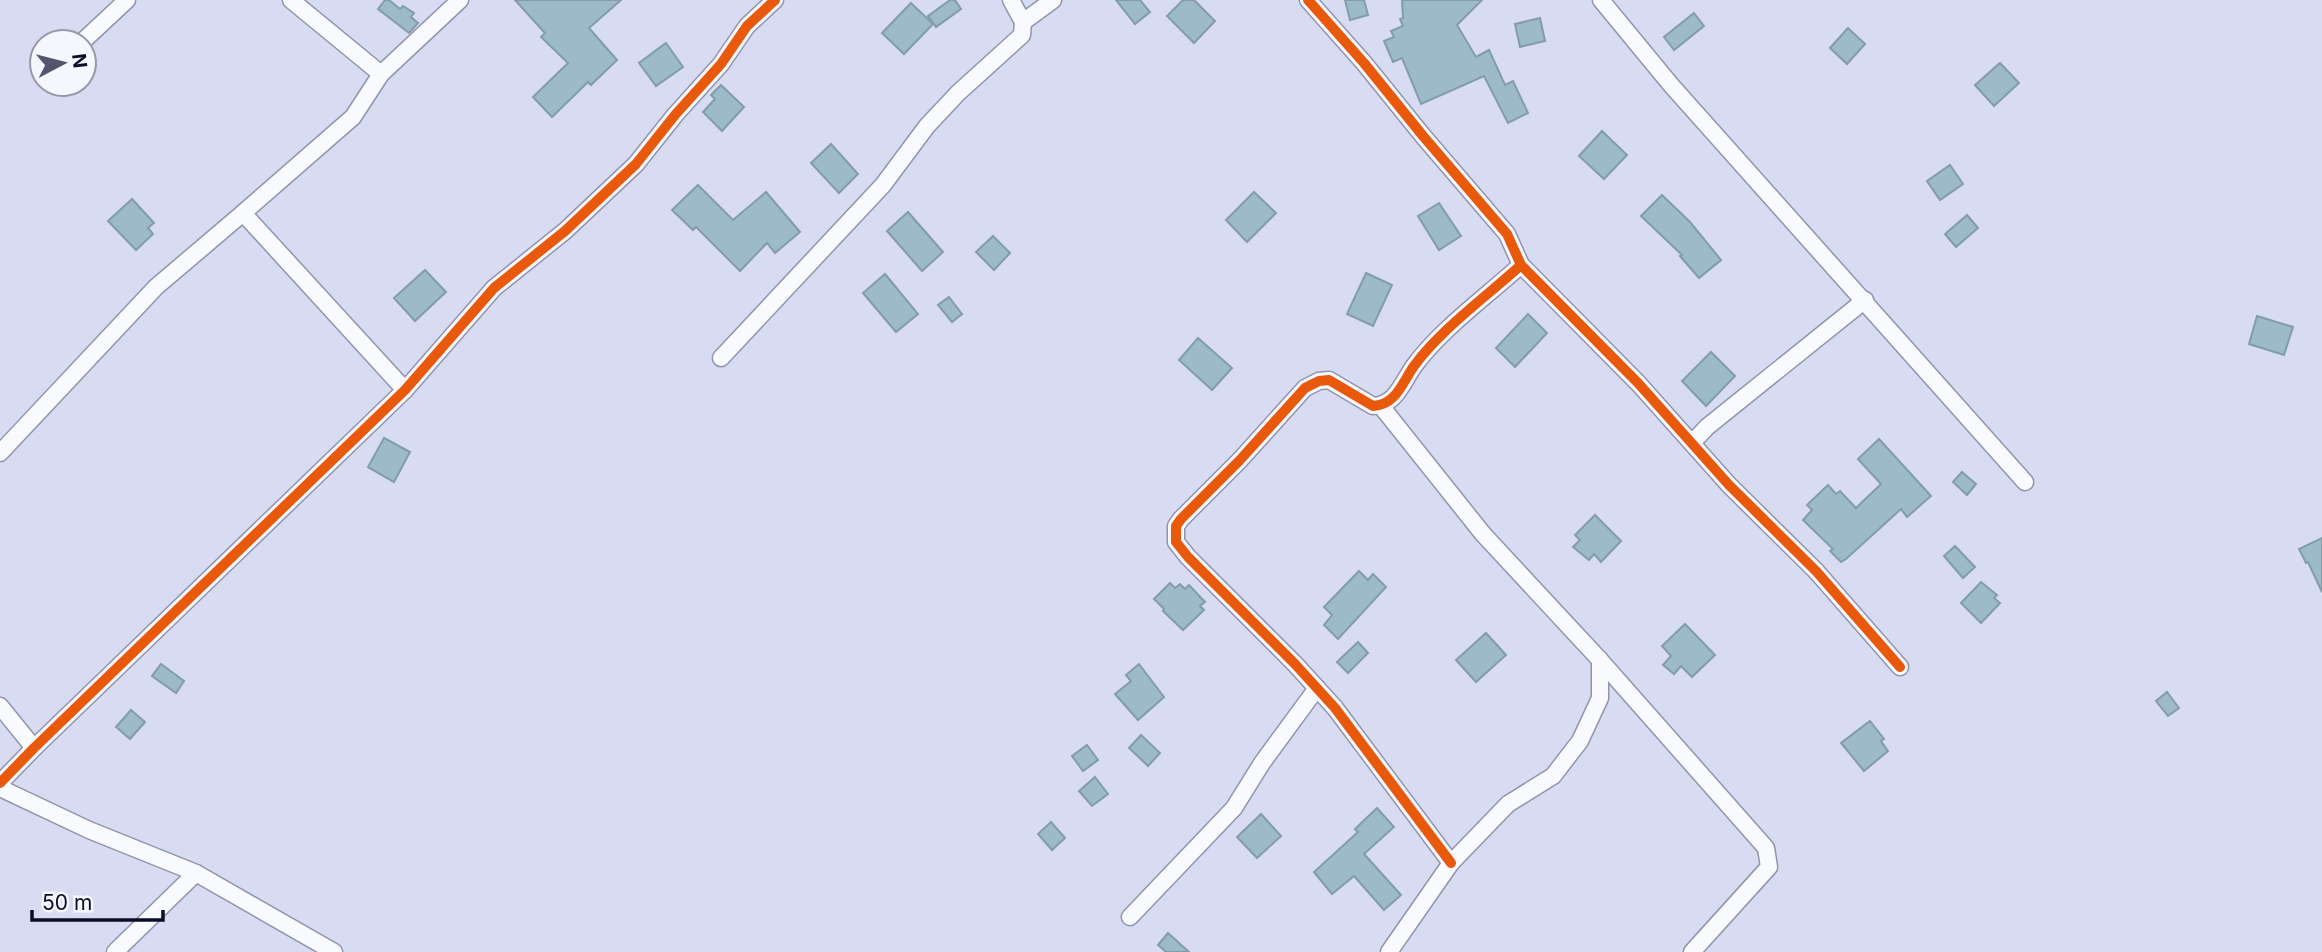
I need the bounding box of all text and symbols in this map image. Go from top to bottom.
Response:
north arrow [28,28,98,98]
text: N [67,52,92,70]
scale bar [32,878,163,922]
text: 50 m [42,890,92,915]

